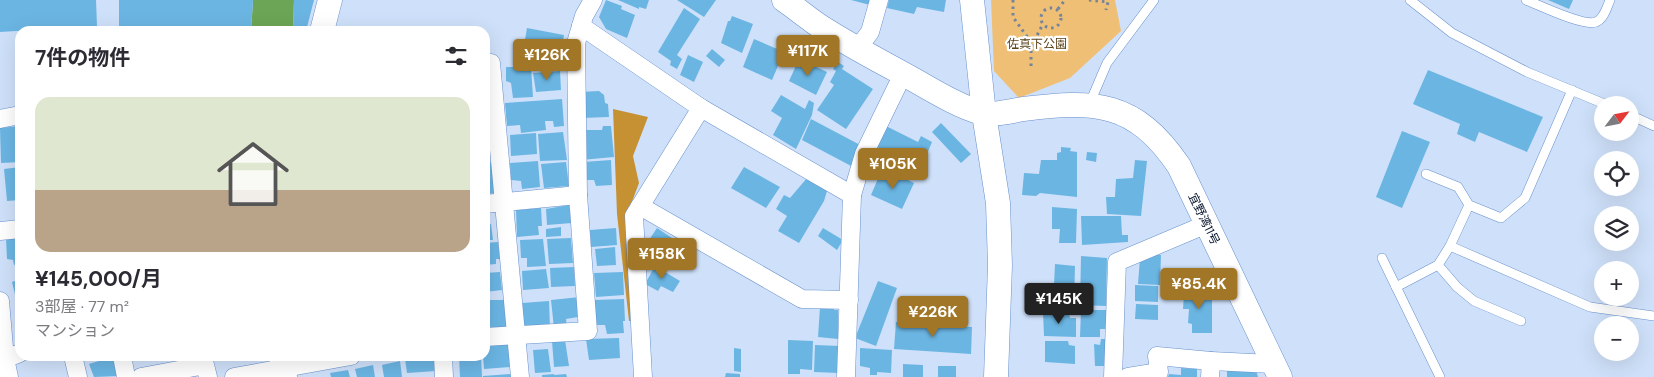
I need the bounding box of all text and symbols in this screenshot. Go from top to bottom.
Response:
pin: ¥117K [773,34,843,77]
park label: 佐真下公園 [1007,36,1067,52]
pin: ¥126K [512,38,582,81]
text: ¥117K [787,40,829,61]
icon: filters [442,42,470,70]
text: 7件の物件 [35,44,130,72]
text: ¥126K [524,44,570,65]
north arrow [1594,96,1639,141]
map controls [1594,96,1639,361]
icon: home [208,129,298,219]
pin: ¥105K [858,148,928,190]
button: locate [1594,151,1639,196]
text: ¥105K [869,153,917,174]
street label: 宜野湾11号 [1185,191,1223,247]
button: layers [1594,206,1639,251]
pin: ¥158K [627,238,697,280]
text: ¥158K [639,243,685,264]
button: + [1594,261,1639,306]
text: ¥145,000/月 [35,265,162,293]
pin: ¥85.4K [1158,268,1240,310]
text: ¥85.4K [1171,273,1227,294]
pin: ¥145K [1024,282,1094,325]
text: ¥145K [1035,288,1083,309]
text: 3部屋 · 77 m² [35,296,129,317]
pin: ¥226K [898,296,968,338]
text: ¥226K [908,301,958,322]
button: − [1594,316,1639,361]
text: マンション [35,320,115,341]

